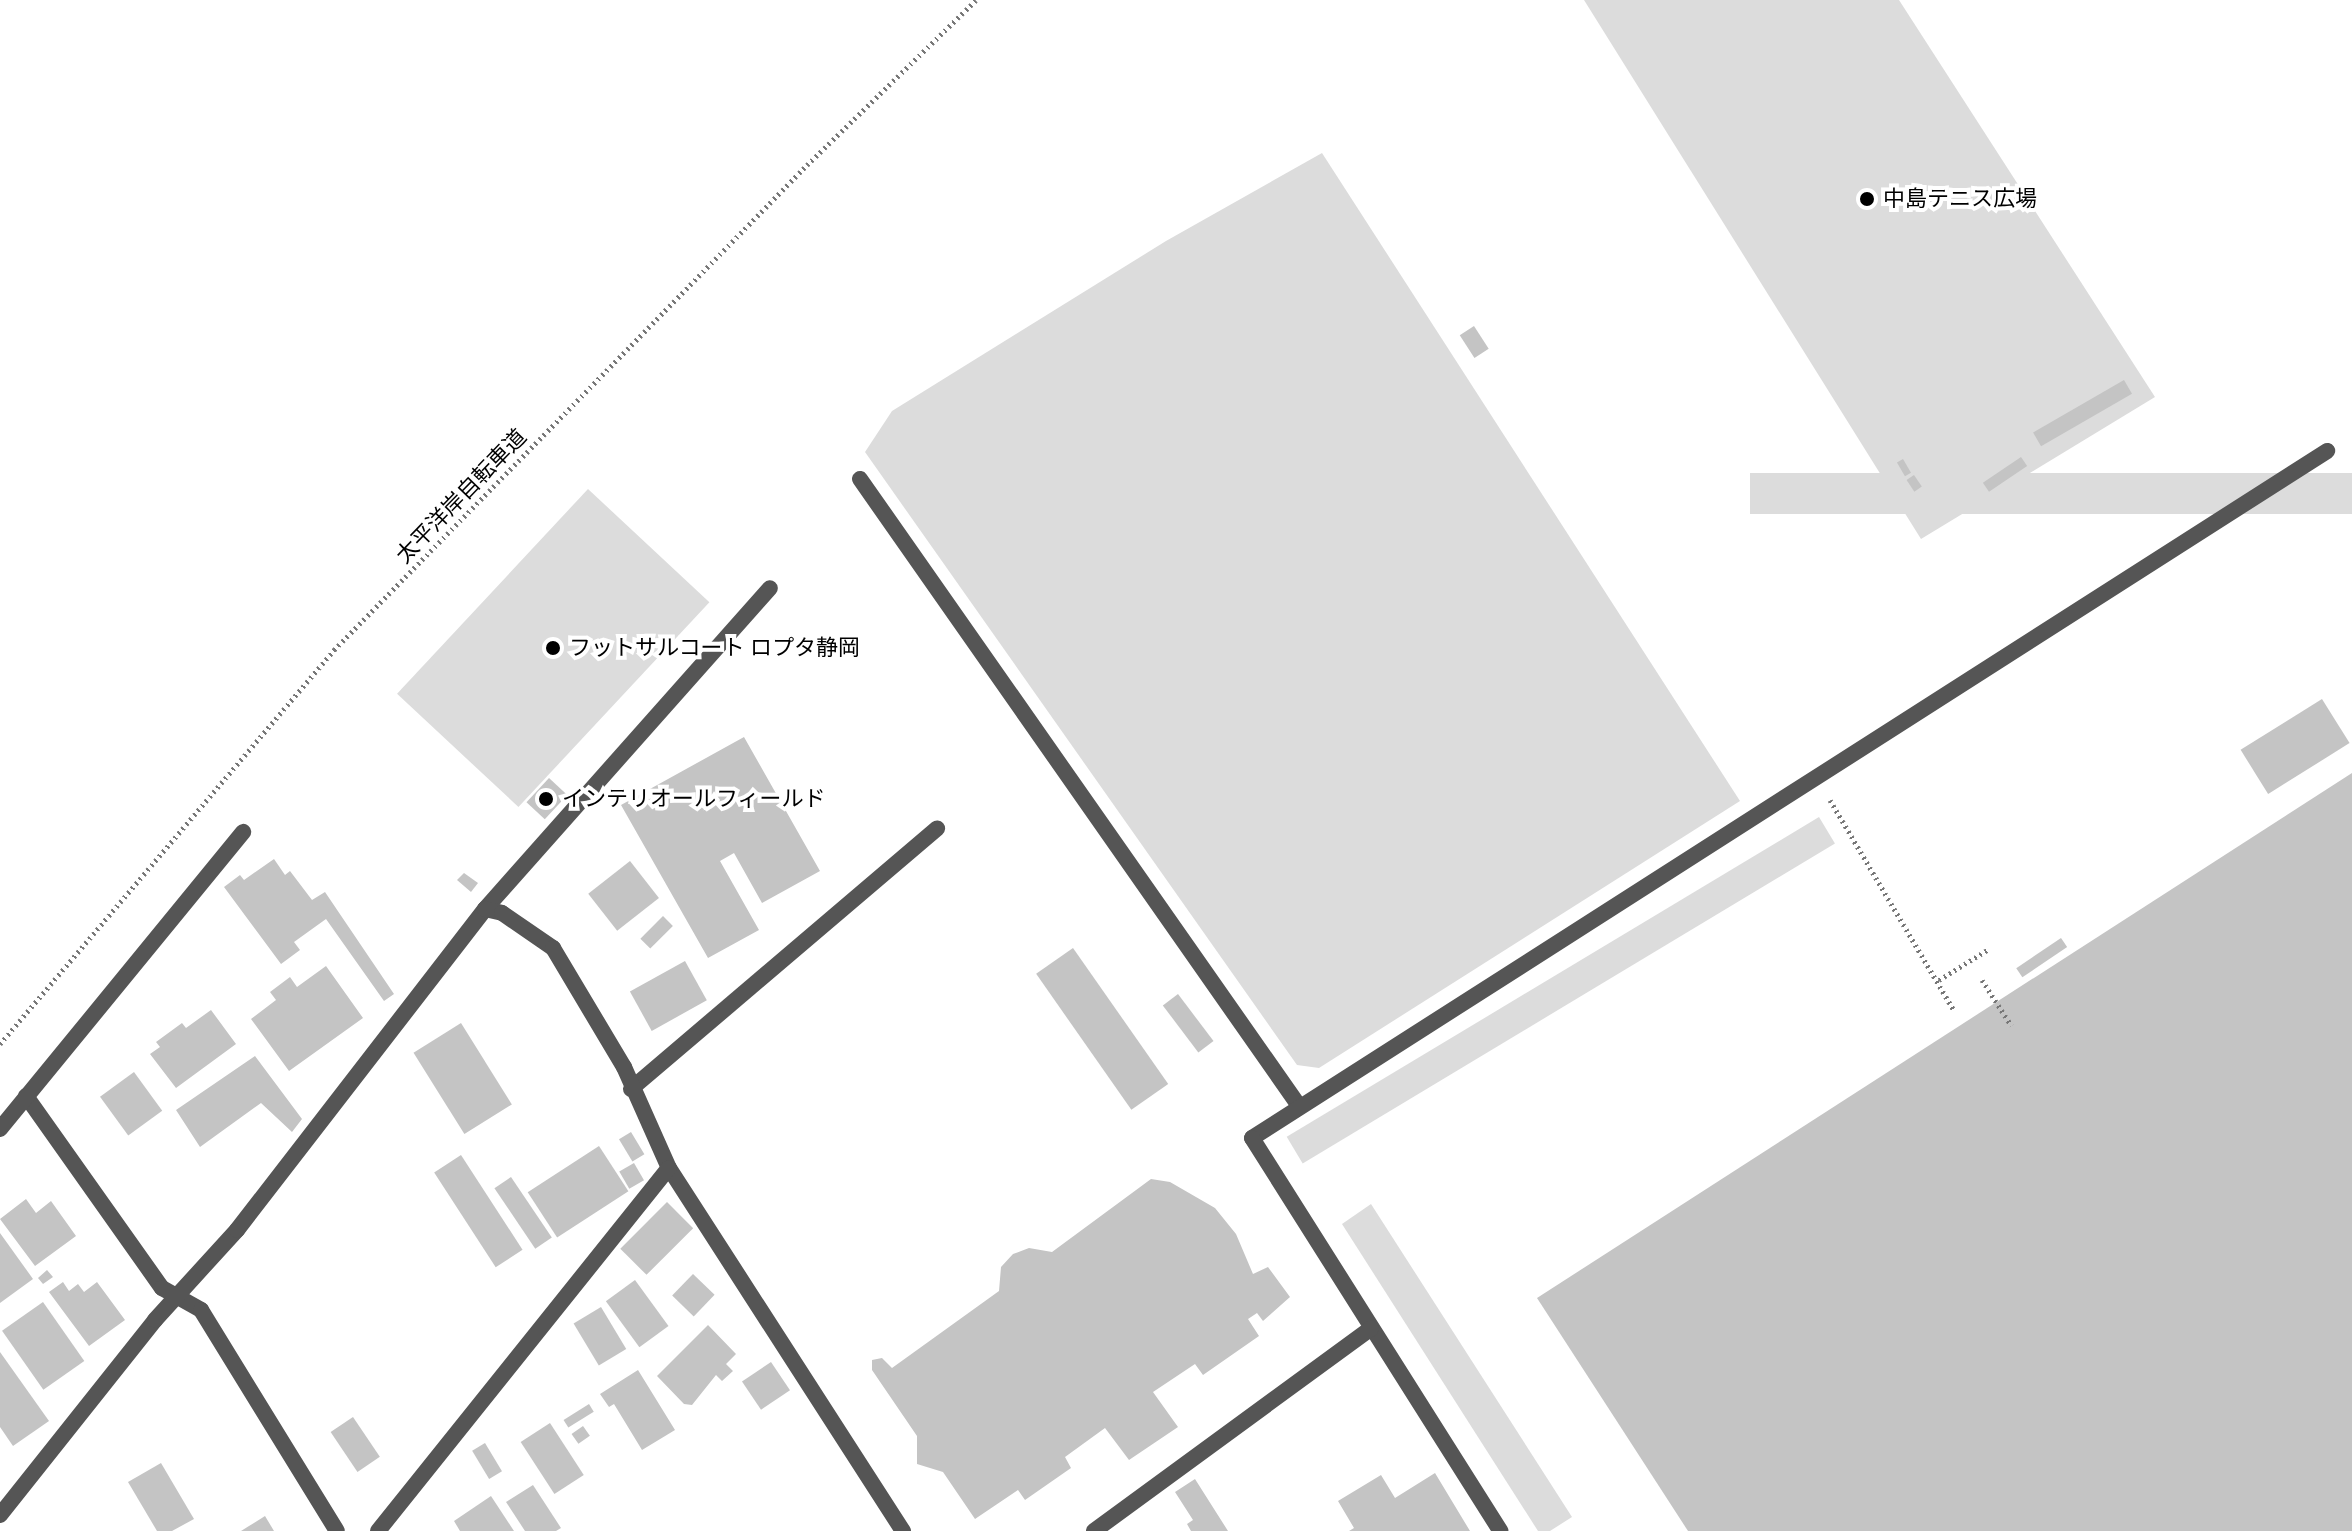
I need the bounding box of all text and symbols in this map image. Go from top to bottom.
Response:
place label: 中島テニス広場 [1883,186,2037,212]
marker: 中島テニス広場 [1858,190,1876,208]
street label: 太平洋岸自転車道 [390,424,532,568]
place label: フットサルコート ロプタ静岡 [569,635,860,661]
marker: フットサルコート ロプタ静岡 [544,639,562,657]
place label: インテリオールフィールド [562,786,826,812]
marker: インテリオールフィールド [537,790,555,808]

